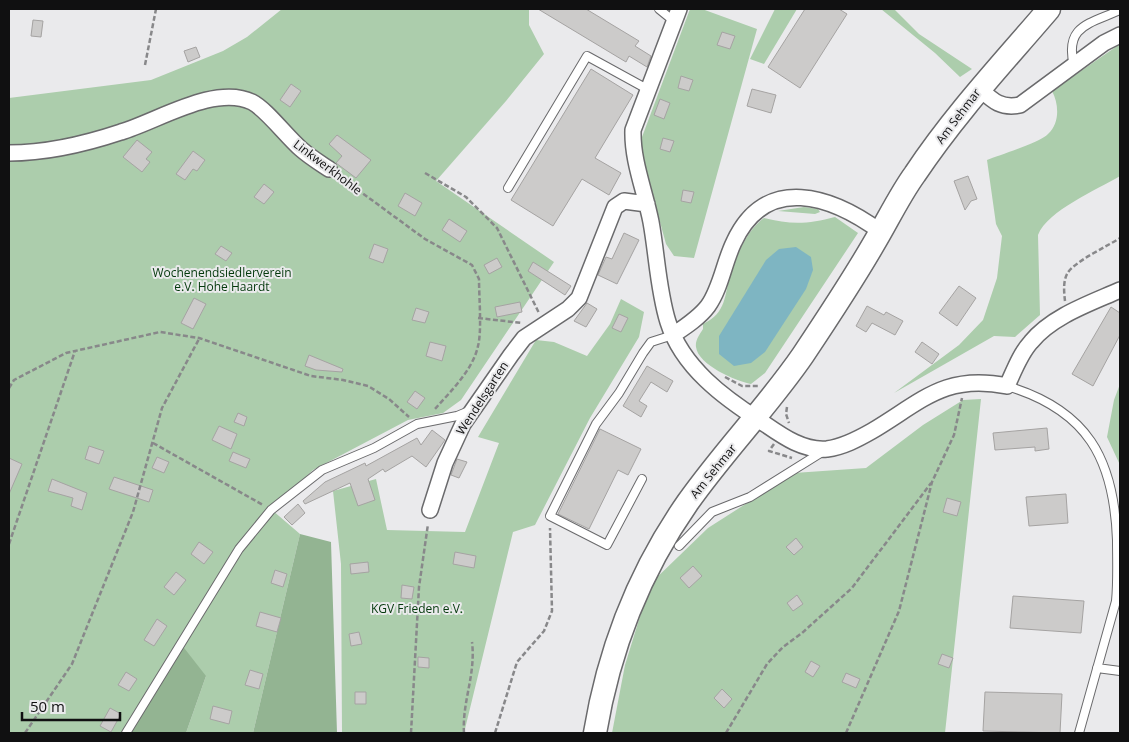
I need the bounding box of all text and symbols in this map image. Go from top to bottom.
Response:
street label: Am Sehmar [932,85,984,147]
street label: Linkwerkhohle [290,136,366,199]
park label: Wochenendsiedlerverein e.V. Hohe Haardt [152,264,292,295]
street label: Wendelsgarten [452,358,512,438]
street label: Am Sehmar [686,440,740,502]
park label: KGV Frieden e.V. [371,600,463,617]
scale bar [22,690,120,722]
text: 50 m [30,696,65,716]

